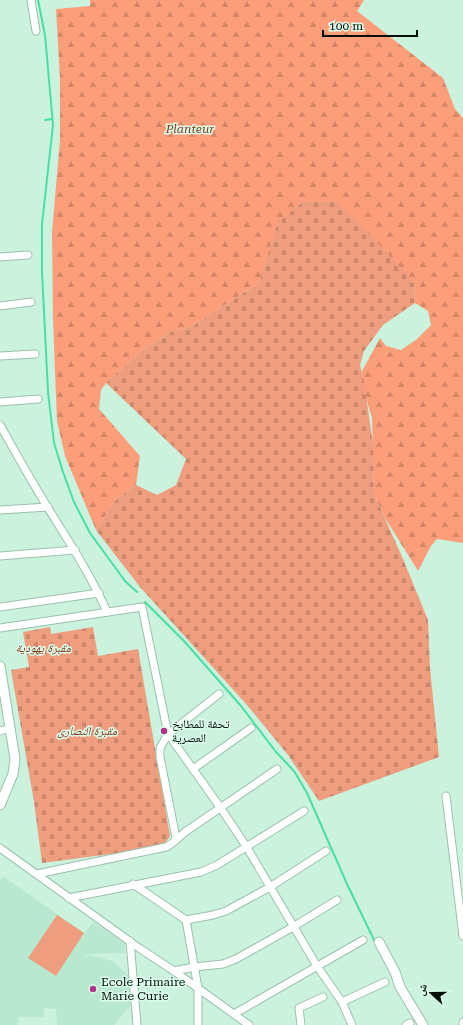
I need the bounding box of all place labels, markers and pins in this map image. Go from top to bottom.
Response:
place label: تحفة للمطابخ العصرية [172,717,230,745]
marker: تحفة للمطابخ العصرية [159,726,169,736]
place label: Ecole Primaire Marie Curie [101,975,186,1003]
marker: Ecole Primaire Marie Curie [88,984,98,994]

